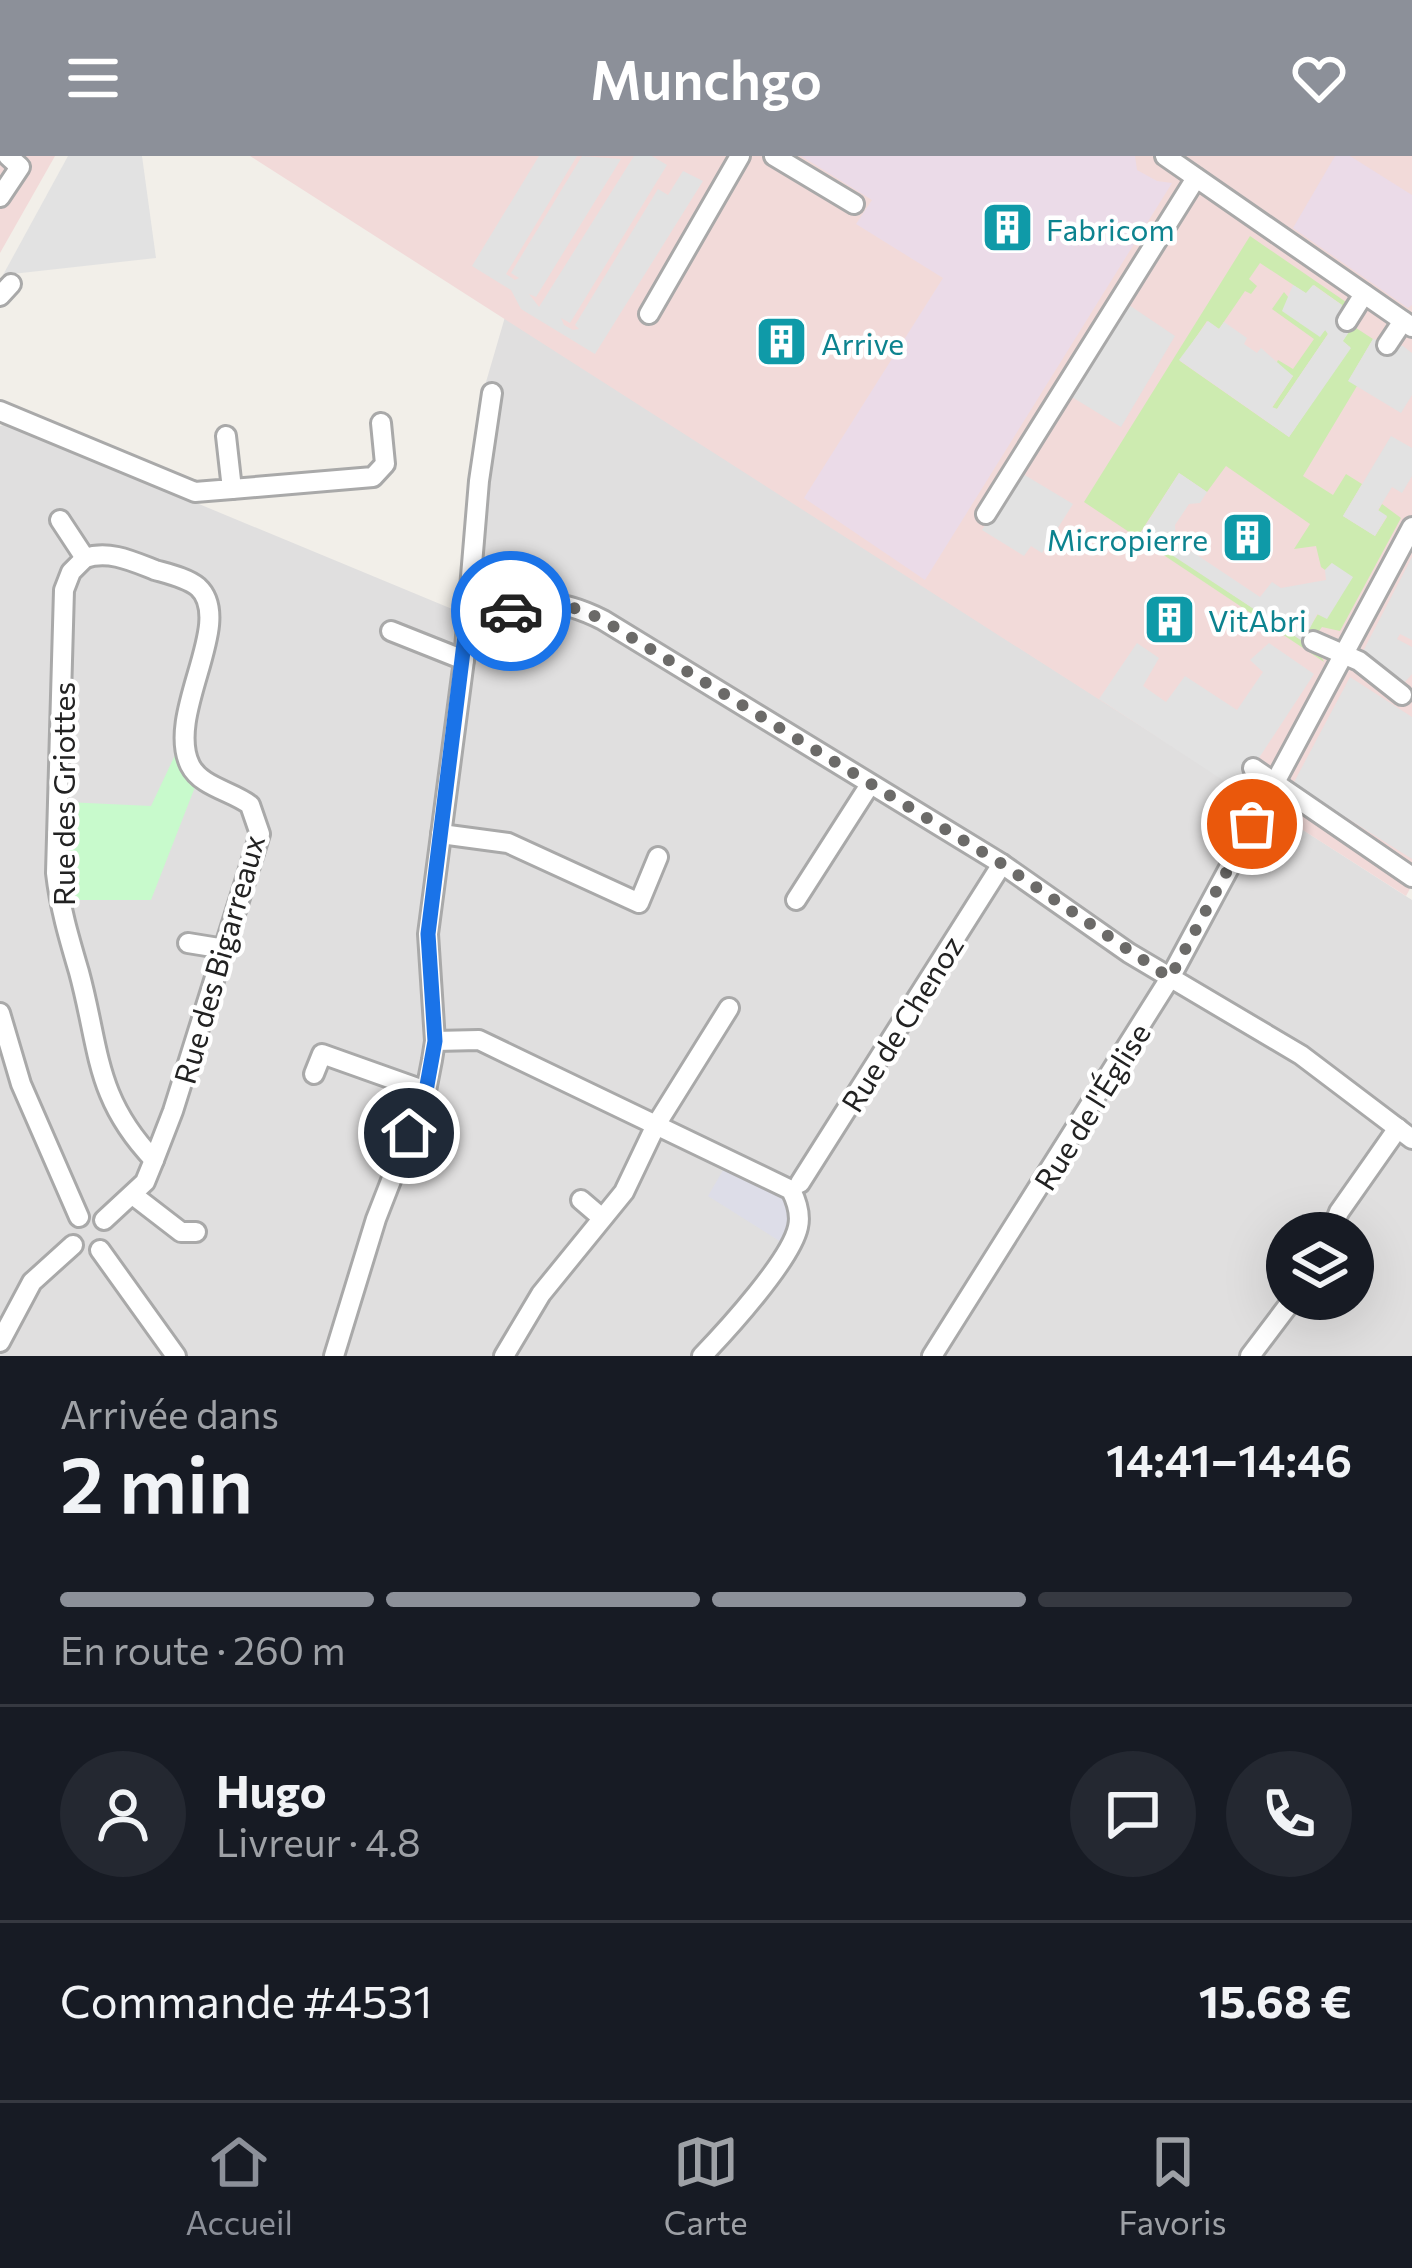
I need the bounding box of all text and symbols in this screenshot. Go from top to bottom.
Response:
icon: menu [60,45,126,111]
text: Munchgo [590,45,822,111]
icon: heart [1286,45,1352,111]
building icon: Fabricom [979,200,1035,256]
place label: Fabricom [1046,210,1175,247]
building icon: Arrive [754,314,810,370]
place label: Arrive [821,324,904,361]
building icon: Micropierre [1219,510,1275,566]
place label: Micropierre [1047,520,1208,557]
courier [451,551,571,671]
icon: car [478,578,544,644]
building icon: VitAbri [1141,591,1197,647]
place label: VitAbri [1208,601,1307,638]
street label: Rue des Griottes [44,682,81,906]
pin [1201,773,1303,875]
icon: bag [1219,791,1285,857]
street label: Rue des Bigarreaux [165,830,271,1088]
street label: Rue de Chenoz [832,928,970,1118]
street label: Rue de l'Église [1025,1016,1157,1196]
pin [358,1082,460,1184]
icon: home [376,1100,442,1166]
map controls [1266,1212,1374,1320]
button: layers [1266,1212,1374,1320]
text: Arrivée dans [60,1389,279,1437]
text: 14:41–14:46 [1106,1431,1352,1486]
text: 2 min [60,1434,253,1529]
text: En route · 260 m [60,1625,346,1673]
button: person [60,1751,186,1877]
button: chat [1070,1751,1196,1877]
button: phone [1226,1751,1352,1877]
text: Hugo [216,1762,327,1817]
text: Livreur · 4.8 [216,1817,421,1865]
text: Commande #4531 [60,1972,432,2027]
text: 15.68 € [1199,1972,1352,2027]
tab: Accueil [186,2129,293,2242]
tab: Carte [664,2129,748,2242]
tab: Favoris [1119,2129,1227,2242]

